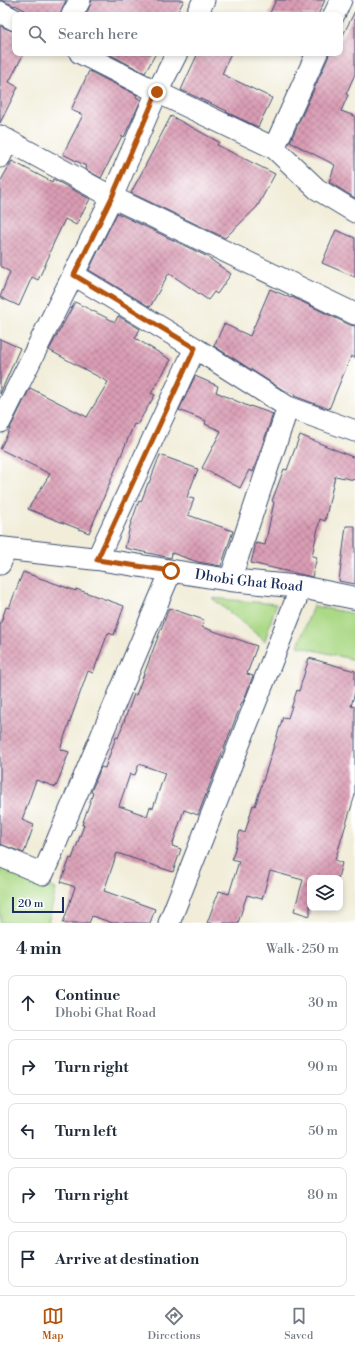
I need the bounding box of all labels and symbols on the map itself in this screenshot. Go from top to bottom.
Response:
route end [148,83,166,101]
route start [162,562,180,580]
street label: Dhobi Ghat Road [193,566,304,596]
scale bar [12,895,64,914]

